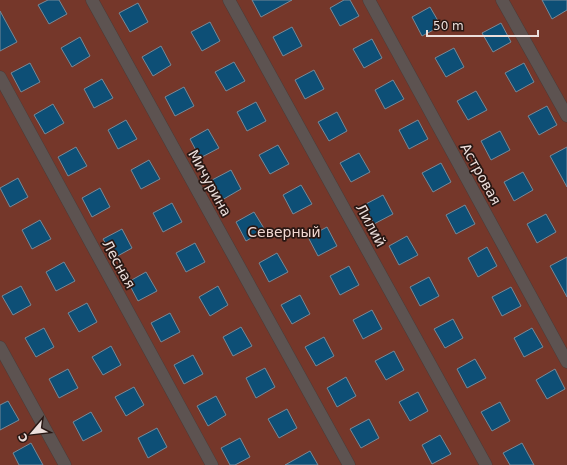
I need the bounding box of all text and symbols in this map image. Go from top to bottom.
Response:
scale bar [427,12,538,38]
text: 50 m [433,19,464,33]
street label: Астровая [457,140,505,208]
street label: Мичурина [185,147,235,219]
street label: Лилий [353,201,389,249]
park label: Северный [247,224,321,240]
street label: Лесная [99,237,139,291]
north arrow [12,413,52,453]
text: С [16,431,31,444]

